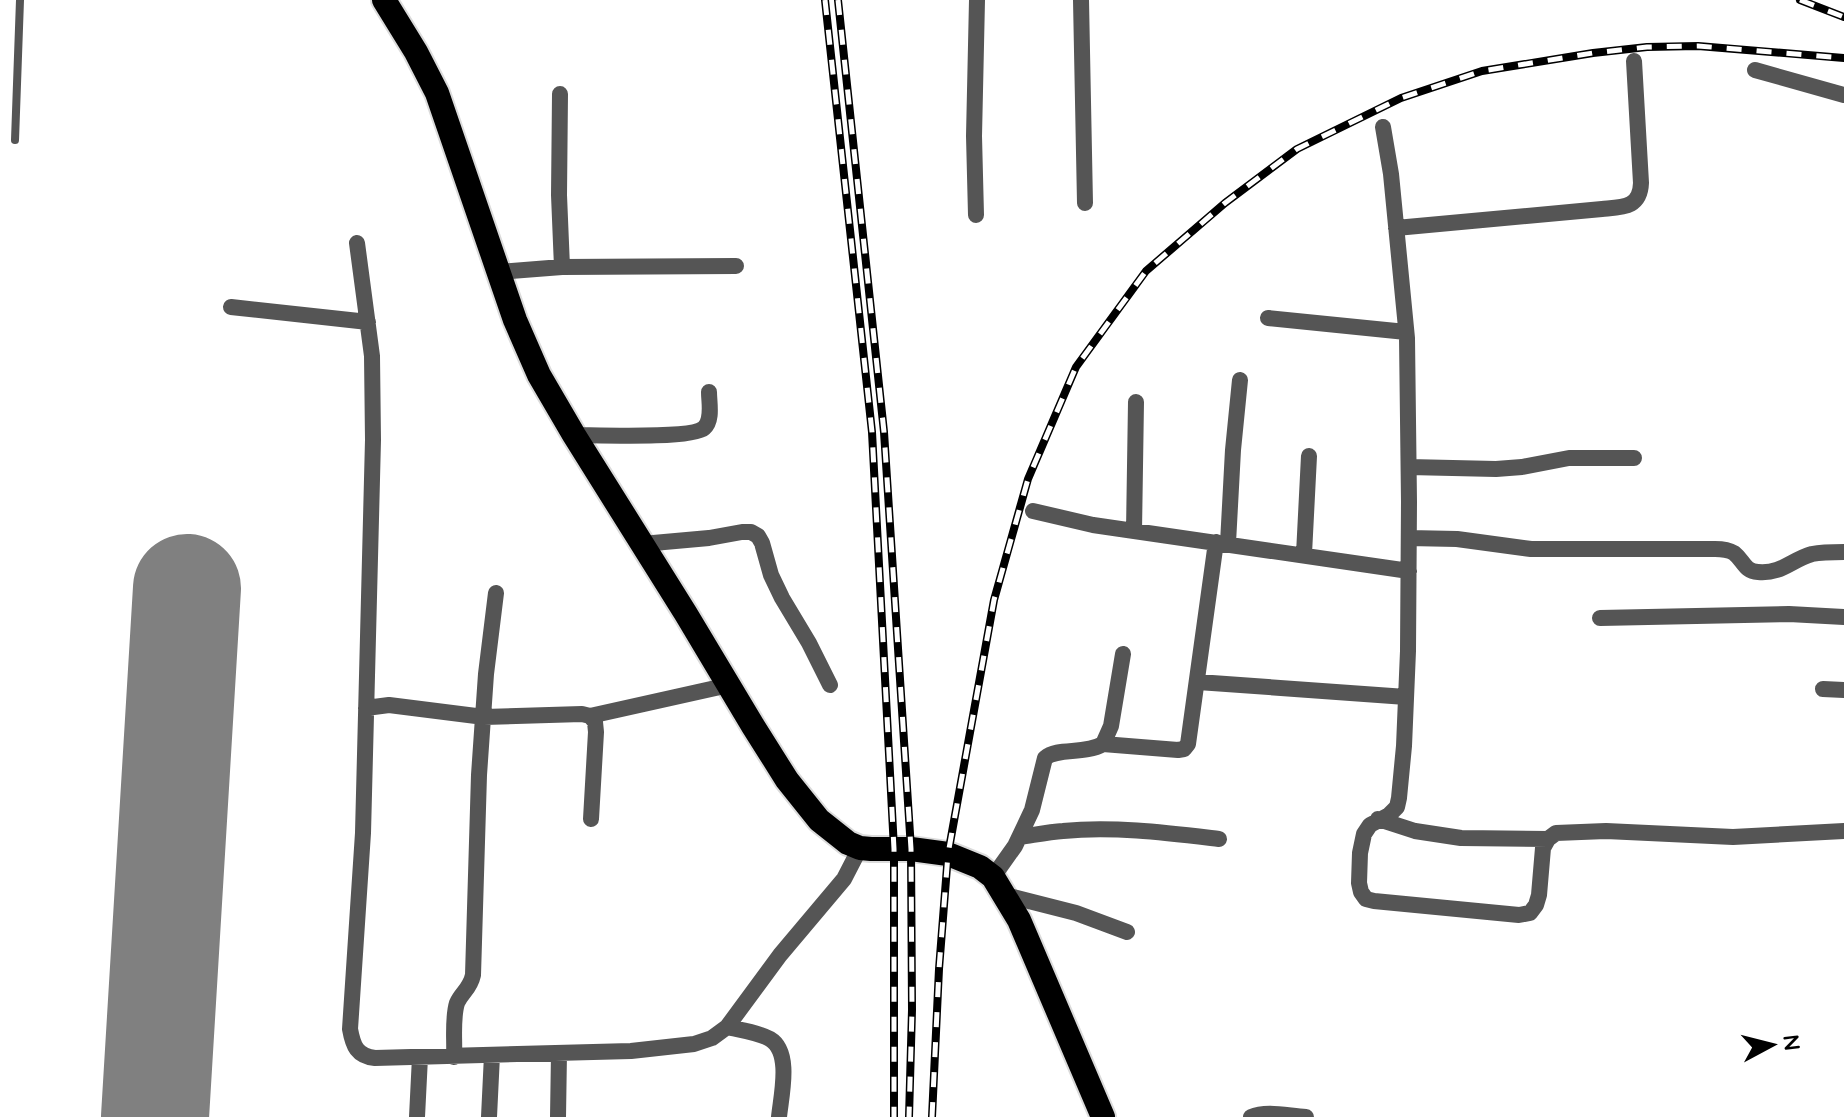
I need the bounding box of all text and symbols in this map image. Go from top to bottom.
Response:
north arrow [1732,1005,1812,1085]
text: N [1777,1033,1807,1052]

